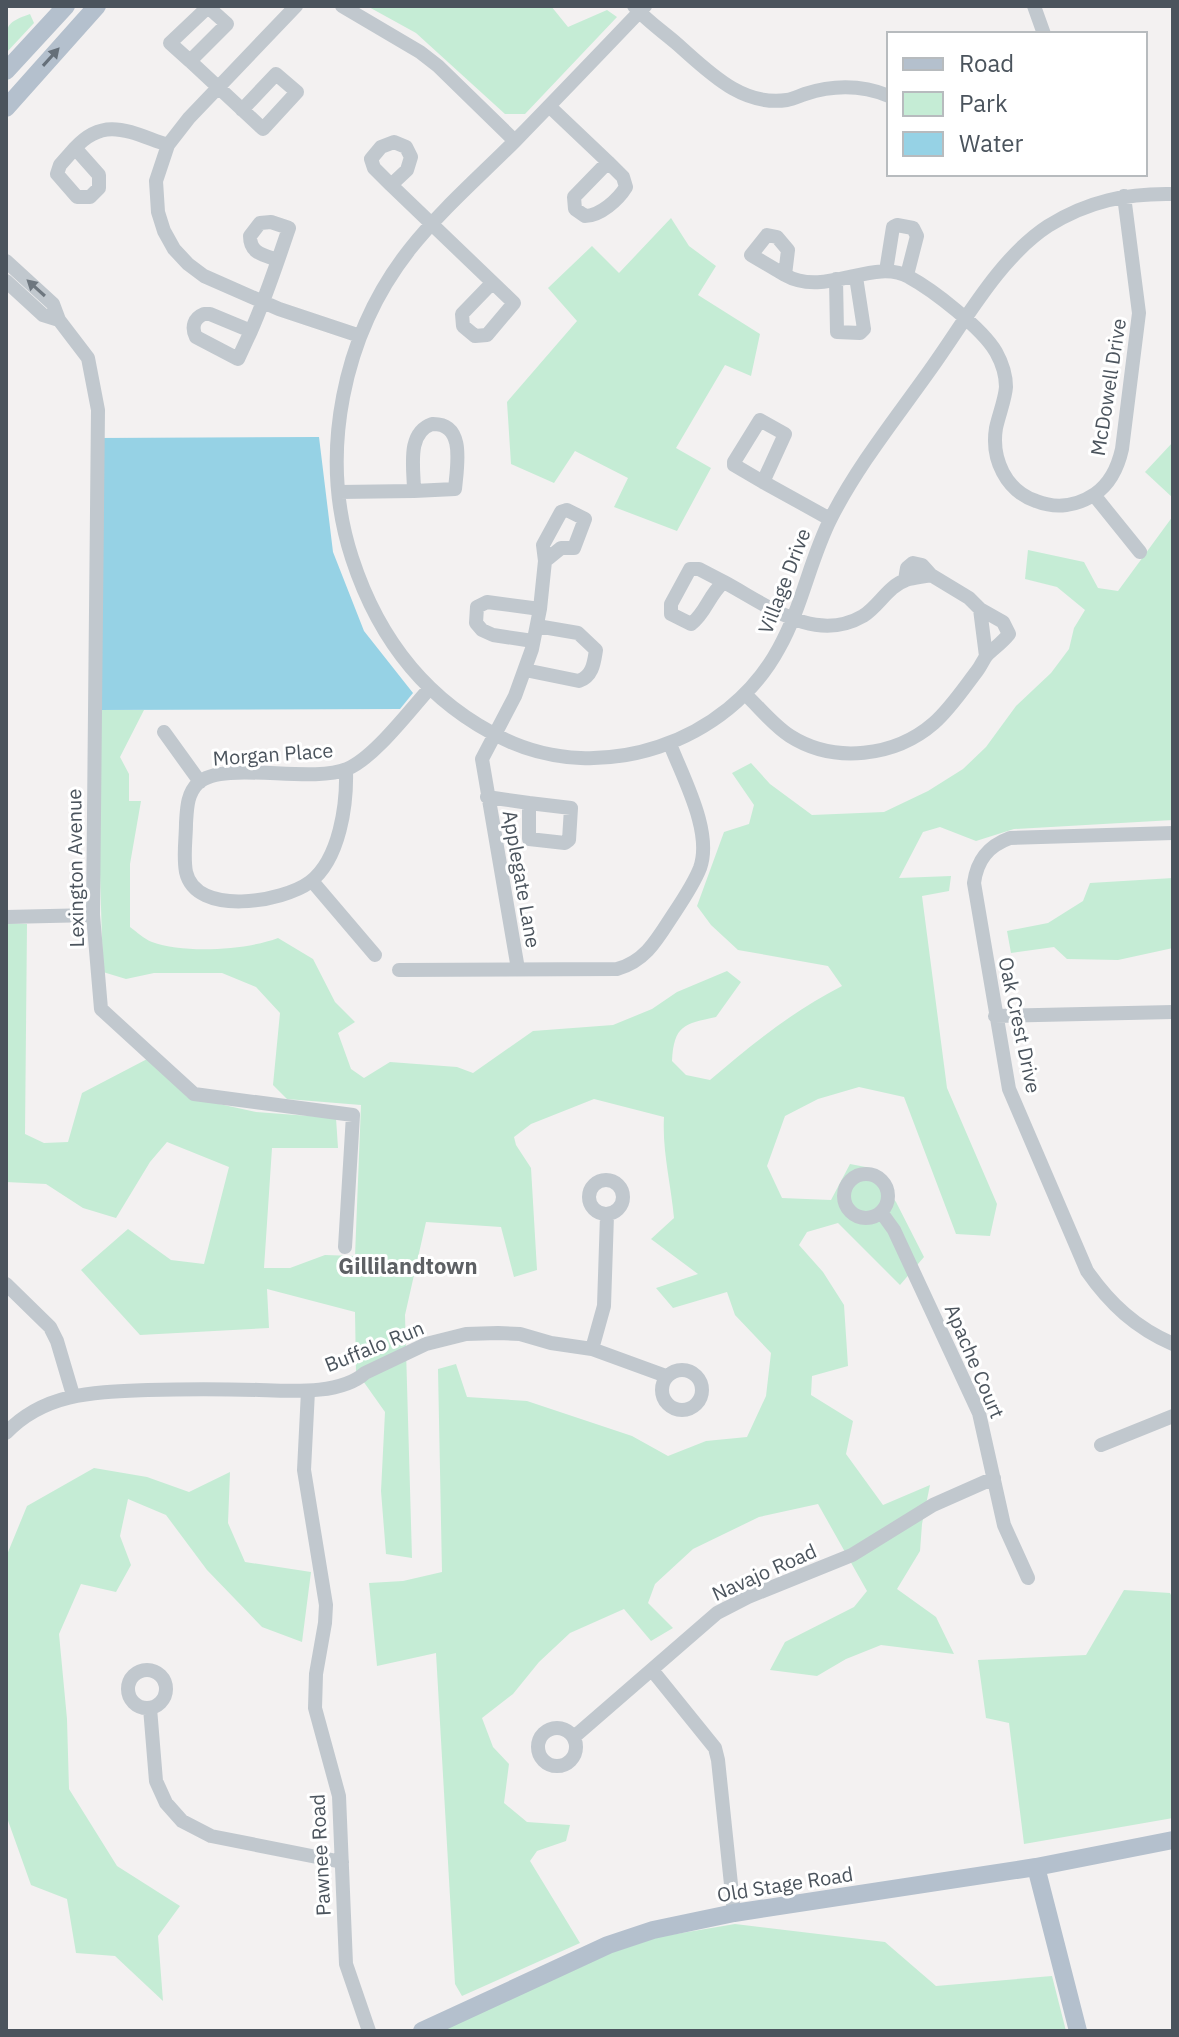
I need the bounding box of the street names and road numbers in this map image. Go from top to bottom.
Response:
street label: McDowell Drive [1084,316,1132,458]
street label: Village Drive [751,524,817,638]
street label: Morgan Place [212,736,334,772]
street label: Lexington Avenue [60,788,90,948]
street label: Applegate Lane [497,808,547,950]
street label: Oak Crest Drive [992,954,1048,1096]
street label: Apache Court [939,1300,1011,1422]
street label: Buffalo Run [320,1314,428,1378]
street label: Navajo Road [707,1537,821,1607]
street label: Pawnee Road [303,1793,337,1917]
street label: Old Stage Road [715,1860,855,1908]

